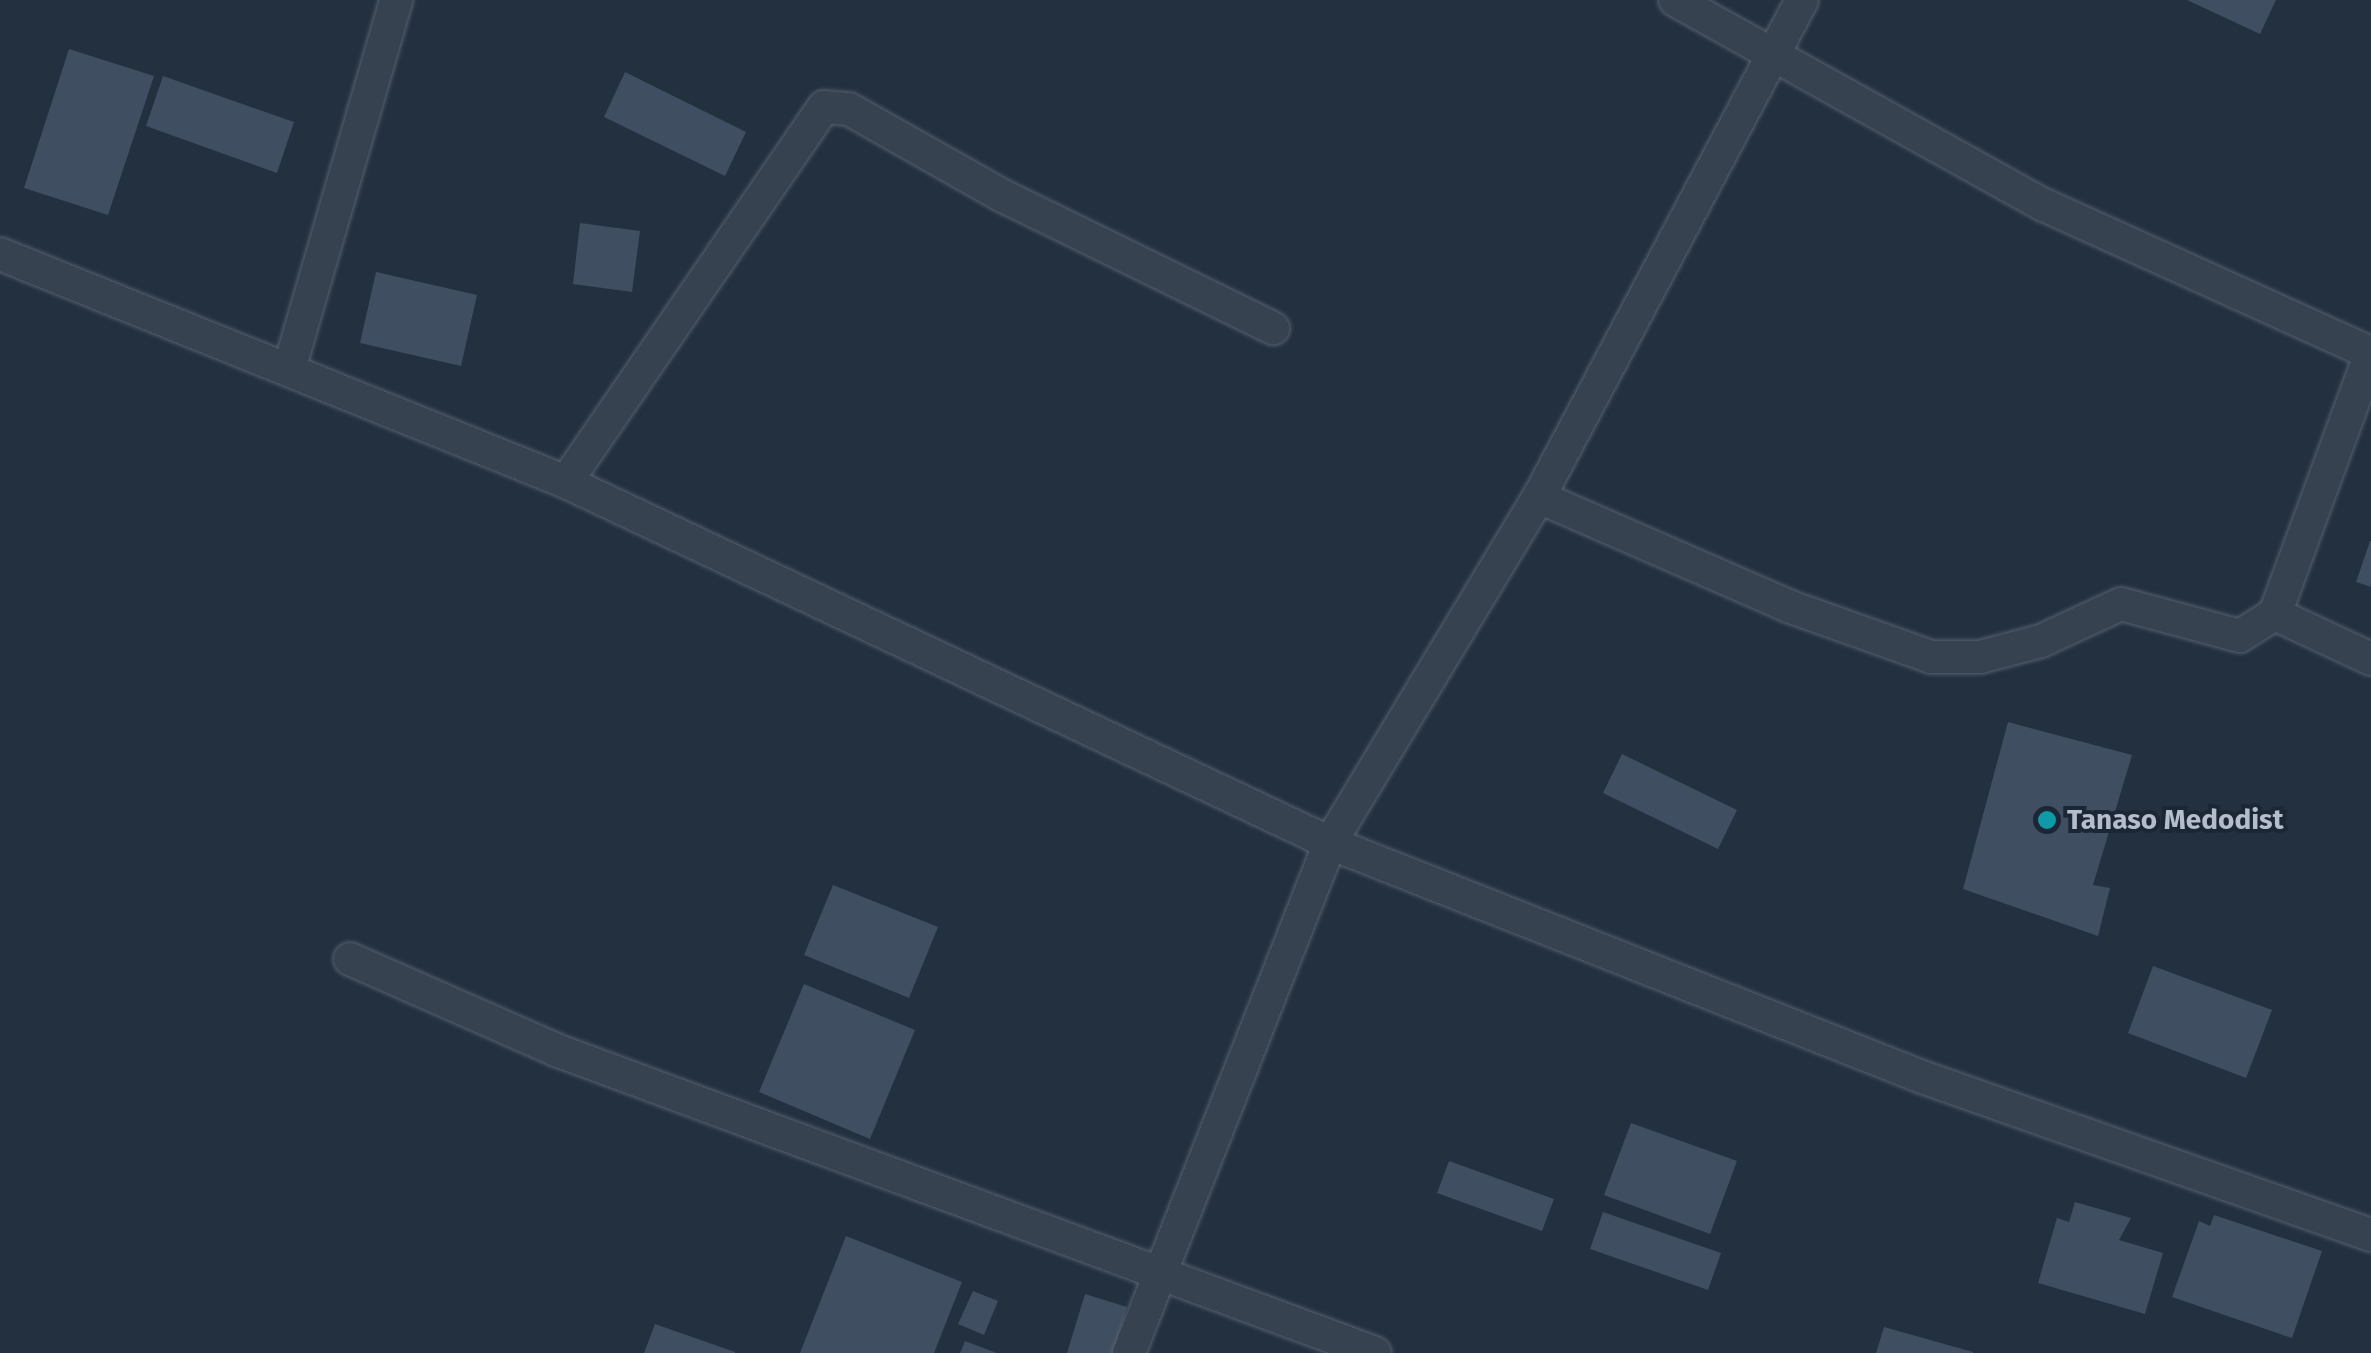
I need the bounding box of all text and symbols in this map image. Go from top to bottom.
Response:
place label: Tanaso Medodist [2067,803,2283,837]
marker: Tanaso Medodist [2036,809,2058,831]

